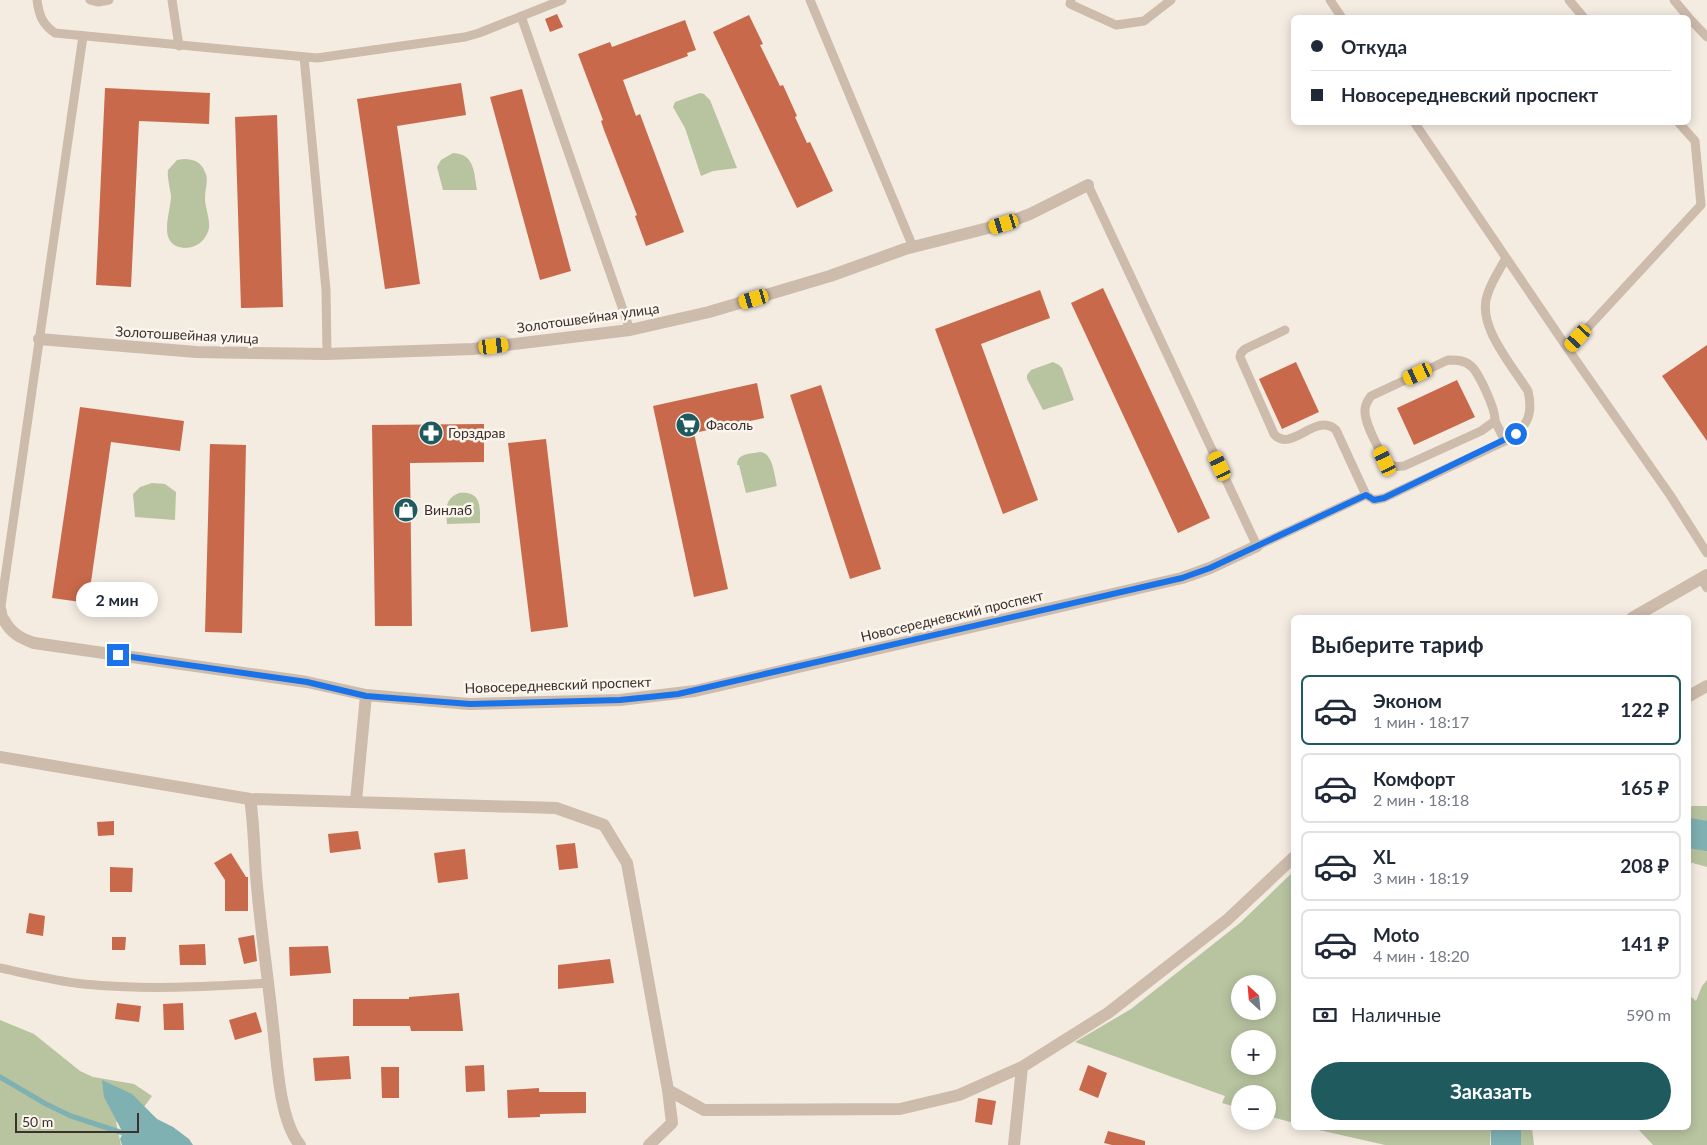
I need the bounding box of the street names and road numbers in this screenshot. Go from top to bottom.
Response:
street label: Золотошвейная улица [516,299,660,336]
street label: Золотошвейная улица [115,322,259,347]
street label: Новосередневский проспект [859,586,1045,645]
street label: Новосередневский проспект [464,673,652,696]

